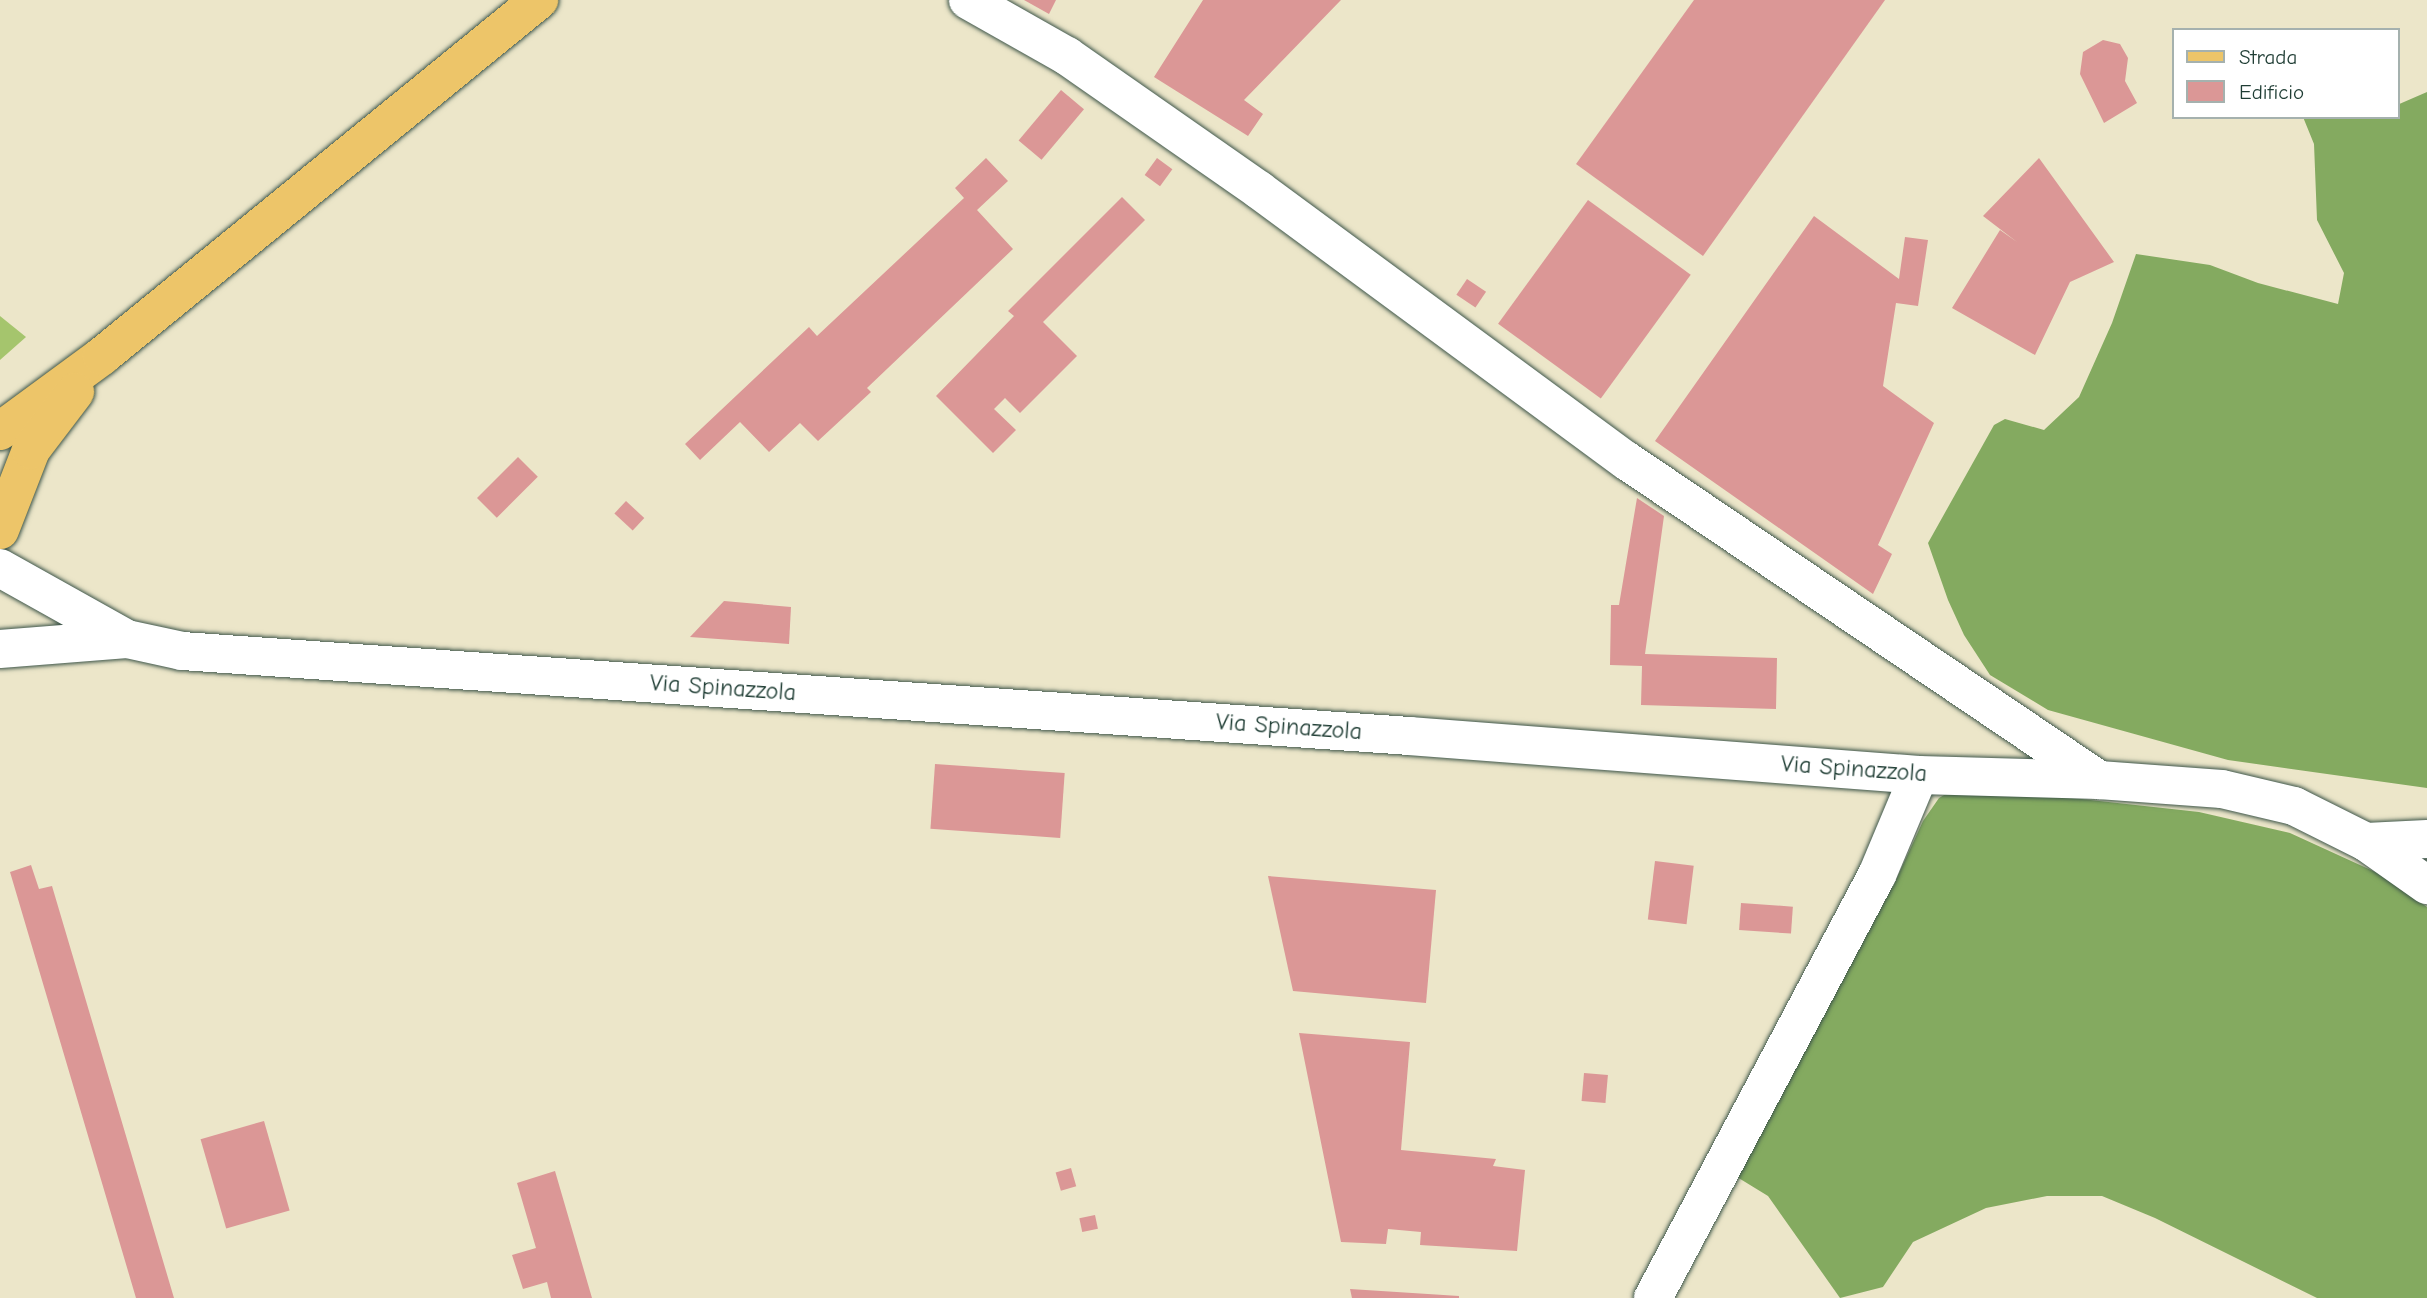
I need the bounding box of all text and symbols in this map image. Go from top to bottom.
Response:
legend [2172,28,2399,119]
text: Strada [2239,45,2297,69]
text: Edificio [2239,80,2304,104]
street label: Via Spinazzola [649,669,797,707]
street label: Via Spinazzola [1215,708,1363,746]
street label: Via Spinazzola [1780,750,1928,788]

